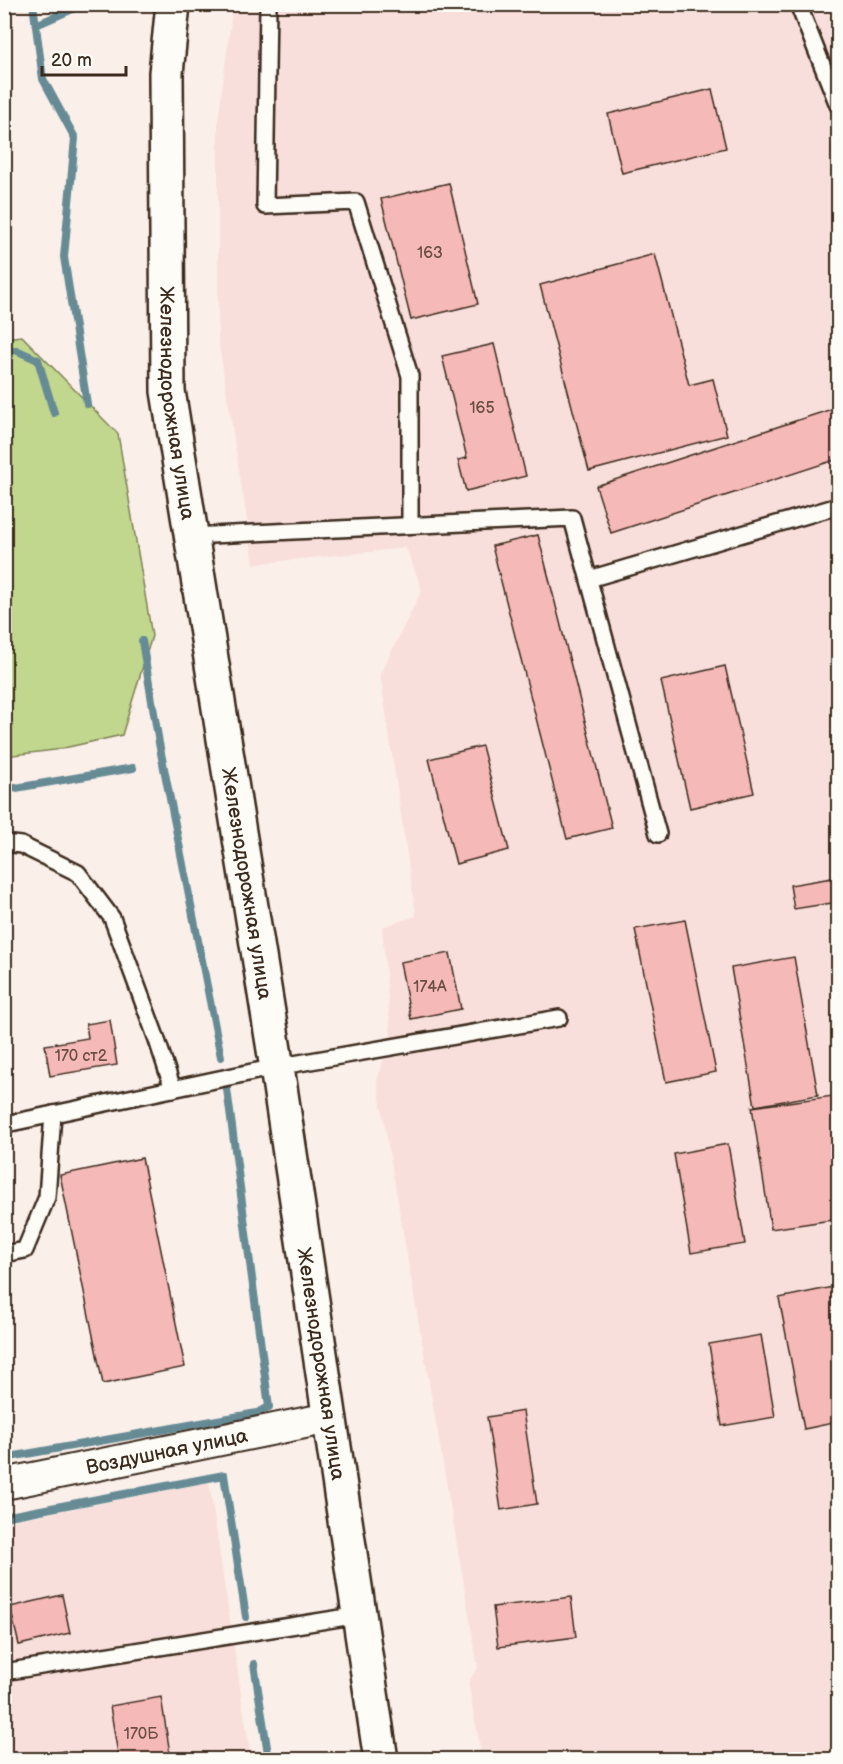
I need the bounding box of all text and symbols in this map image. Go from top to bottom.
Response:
scale bar [42,39,126,77]
text: 20 m [51,50,92,71]
house number: 163 [417,244,443,263]
street label: Железнодорожная улица [154,286,200,522]
house number: 165 [469,399,495,418]
street label: Железнодорожная улица [216,766,277,1002]
house number: 174А [413,978,447,997]
house number: 170 ст2 [55,1047,108,1066]
street label: Железнодорожная улица [291,1246,350,1482]
street label: Воздушная улица [84,1424,250,1480]
house number: 170Б [124,1725,159,1744]

